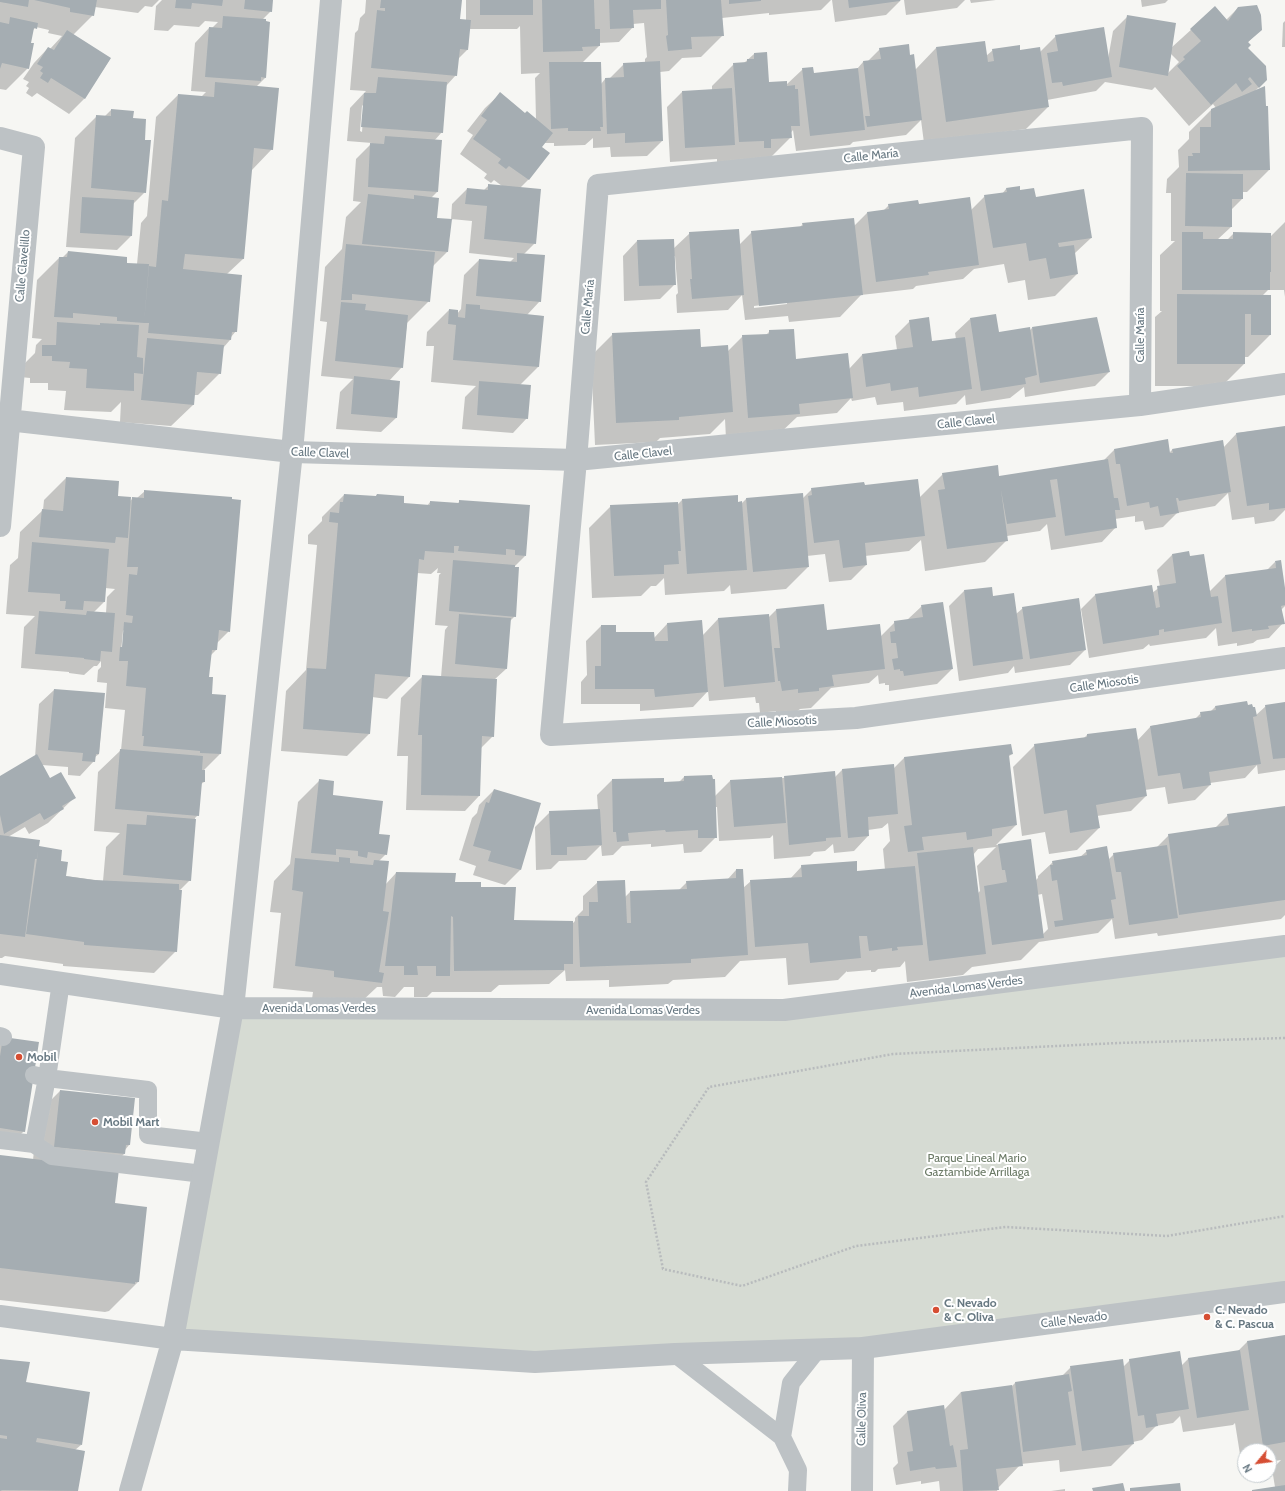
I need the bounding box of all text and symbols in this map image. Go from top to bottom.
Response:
street label: Calle María [843,146,899,166]
street label: Calle Clavelillo [13,229,33,303]
street label: Calle María [578,279,598,335]
street label: Calle María [1133,307,1147,363]
street label: Calle Clavel [936,412,996,432]
street label: Calle Clavel [613,444,673,464]
street label: Calle Clavel [291,445,349,461]
street label: Calle Miosotis [1069,672,1139,696]
street label: Calle Miosotis [747,713,817,731]
street label: Avenida Lomas Verdes [909,973,1023,1001]
street label: Avenida Lomas Verdes [262,1001,376,1015]
street label: Avenida Lomas Verdes [586,1003,700,1017]
place label: Mobil [27,1050,57,1064]
marker: Mobil [14,1052,24,1062]
place label: Mobil Mart [103,1115,159,1129]
marker: Mobil Mart [90,1117,100,1127]
park label: Parque Lineal Mario Gaztambide Arrillaga [924,1151,1030,1179]
place label: C. Nevado & C. Oliva [944,1296,997,1324]
place label: C. Nevado & C. Pascua [1215,1303,1274,1331]
marker: C. Nevado & C. Oliva [931,1305,941,1315]
street label: Calle Nevado [1040,1309,1108,1331]
marker: C. Nevado & C. Pascua [1202,1312,1212,1322]
street label: Calle Oliva [854,1392,870,1446]
north arrow [1237,1443,1277,1483]
text: N [1239,1462,1255,1475]

